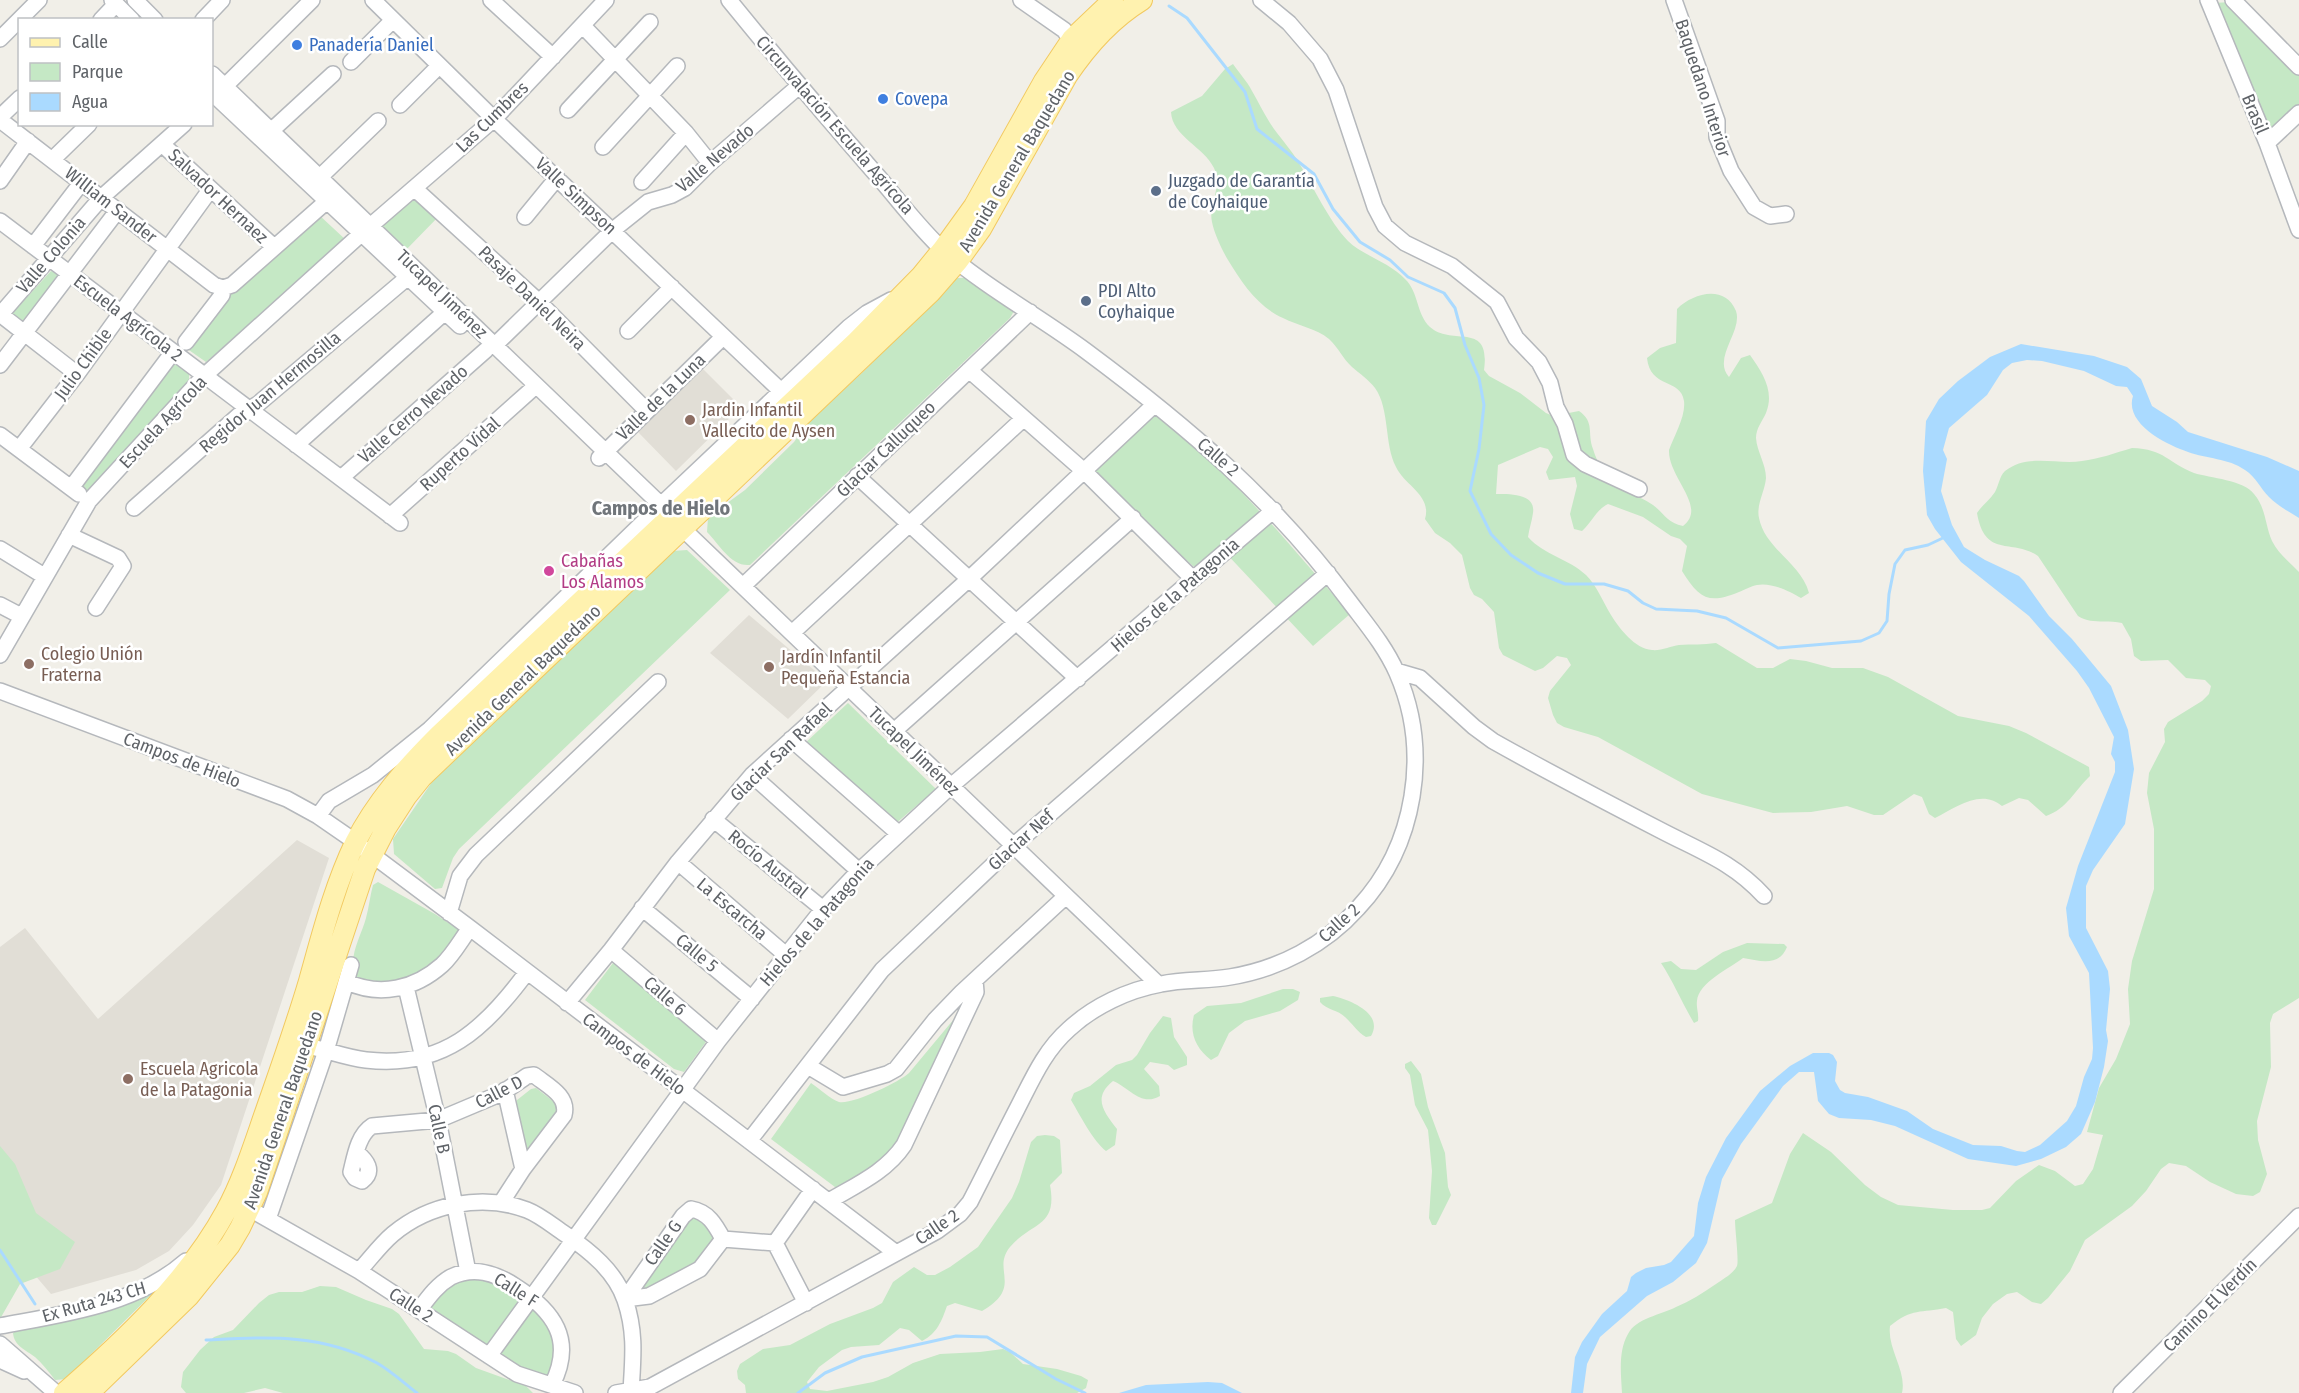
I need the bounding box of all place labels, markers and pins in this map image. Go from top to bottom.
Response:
place label: Panadería Daniel [309,34,434,56]
marker: Panadería Daniel [290,38,304,52]
place label: Covepa [895,88,948,110]
marker: Covepa [876,92,890,106]
place label: Juzgado de Garantía de Coyhaique [1168,170,1315,213]
marker: Juzgado de Garantía de Coyhaique [1149,184,1163,198]
place label: PDI Alto Coyhaique [1098,280,1175,323]
marker: PDI Alto Coyhaique [1079,294,1093,308]
place label: Jardin Infantil Vallecito de Aysen [702,399,835,442]
marker: Jardin Infantil Vallecito de Aysen [683,413,697,427]
place label: Cabañas Los Alamos [561,550,644,593]
marker: Cabañas Los Alamos [542,564,556,578]
place label: Colegio Unión Fraterna [41,643,143,686]
place label: Jardín Infantil Pequeña Estancia [781,646,911,689]
marker: Colegio Unión Fraterna [22,657,36,671]
marker: Jardín Infantil Pequeña Estancia [762,660,776,674]
place label: Escuela Agricola de la Patagonia [140,1058,259,1101]
marker: Escuela Agricola de la Patagonia [121,1072,135,1086]

